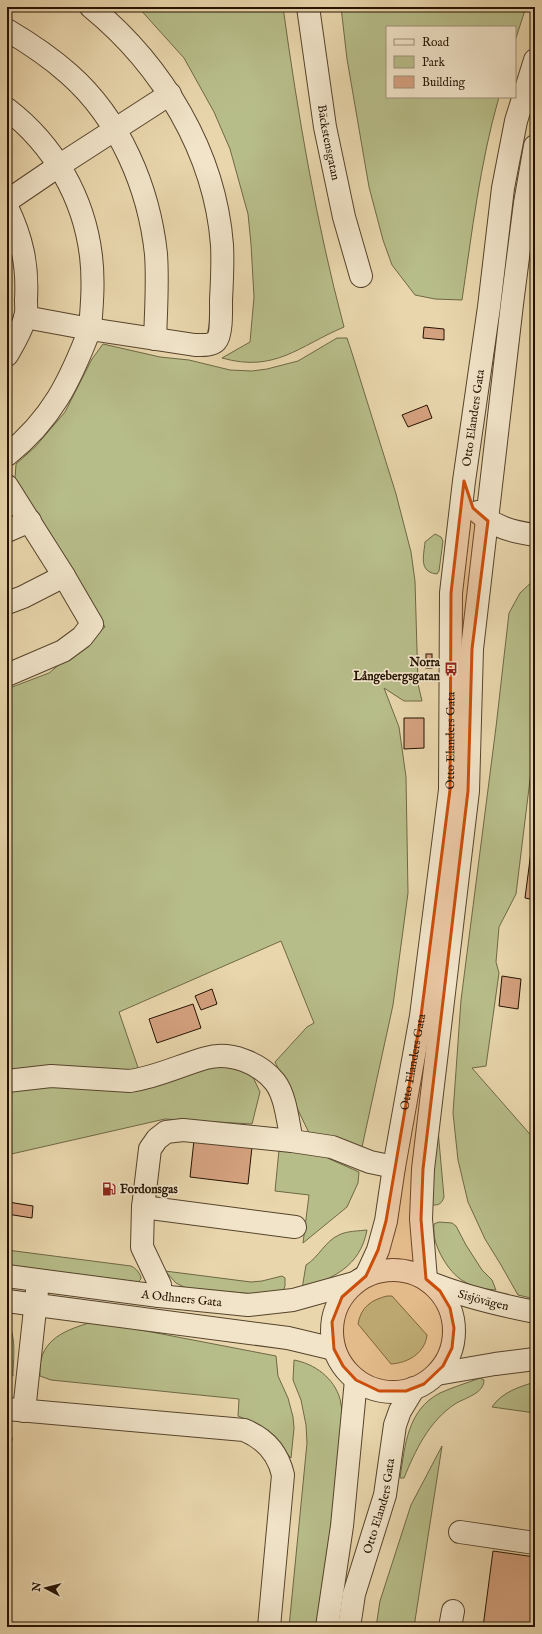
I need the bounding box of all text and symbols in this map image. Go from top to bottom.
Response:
legend [386,26,516,98]
text: Road [422,35,450,50]
text: Park [422,55,445,70]
text: Building [422,75,466,90]
street label: Bäckstensgatan [314,104,344,182]
street label: Otto Elanders Gata [459,368,488,467]
place label: Norra Långebergsgatan [352,655,441,685]
bus stop icon: Norra Långebergsgatan [443,661,459,677]
street label: Otto Elanders Gata [443,691,458,789]
street label: Otto Elanders Gata [397,1012,429,1111]
fuel station icon: Fordonsgas [101,1181,117,1197]
place label: Fordonsgas [120,1182,178,1198]
street label: A Odhners Gata [140,1286,223,1310]
street label: Sisjövägen [456,1286,511,1314]
street label: Otto Elanders Gata [360,1457,398,1555]
north arrow [26,1568,66,1608]
text: N [29,1581,45,1593]

